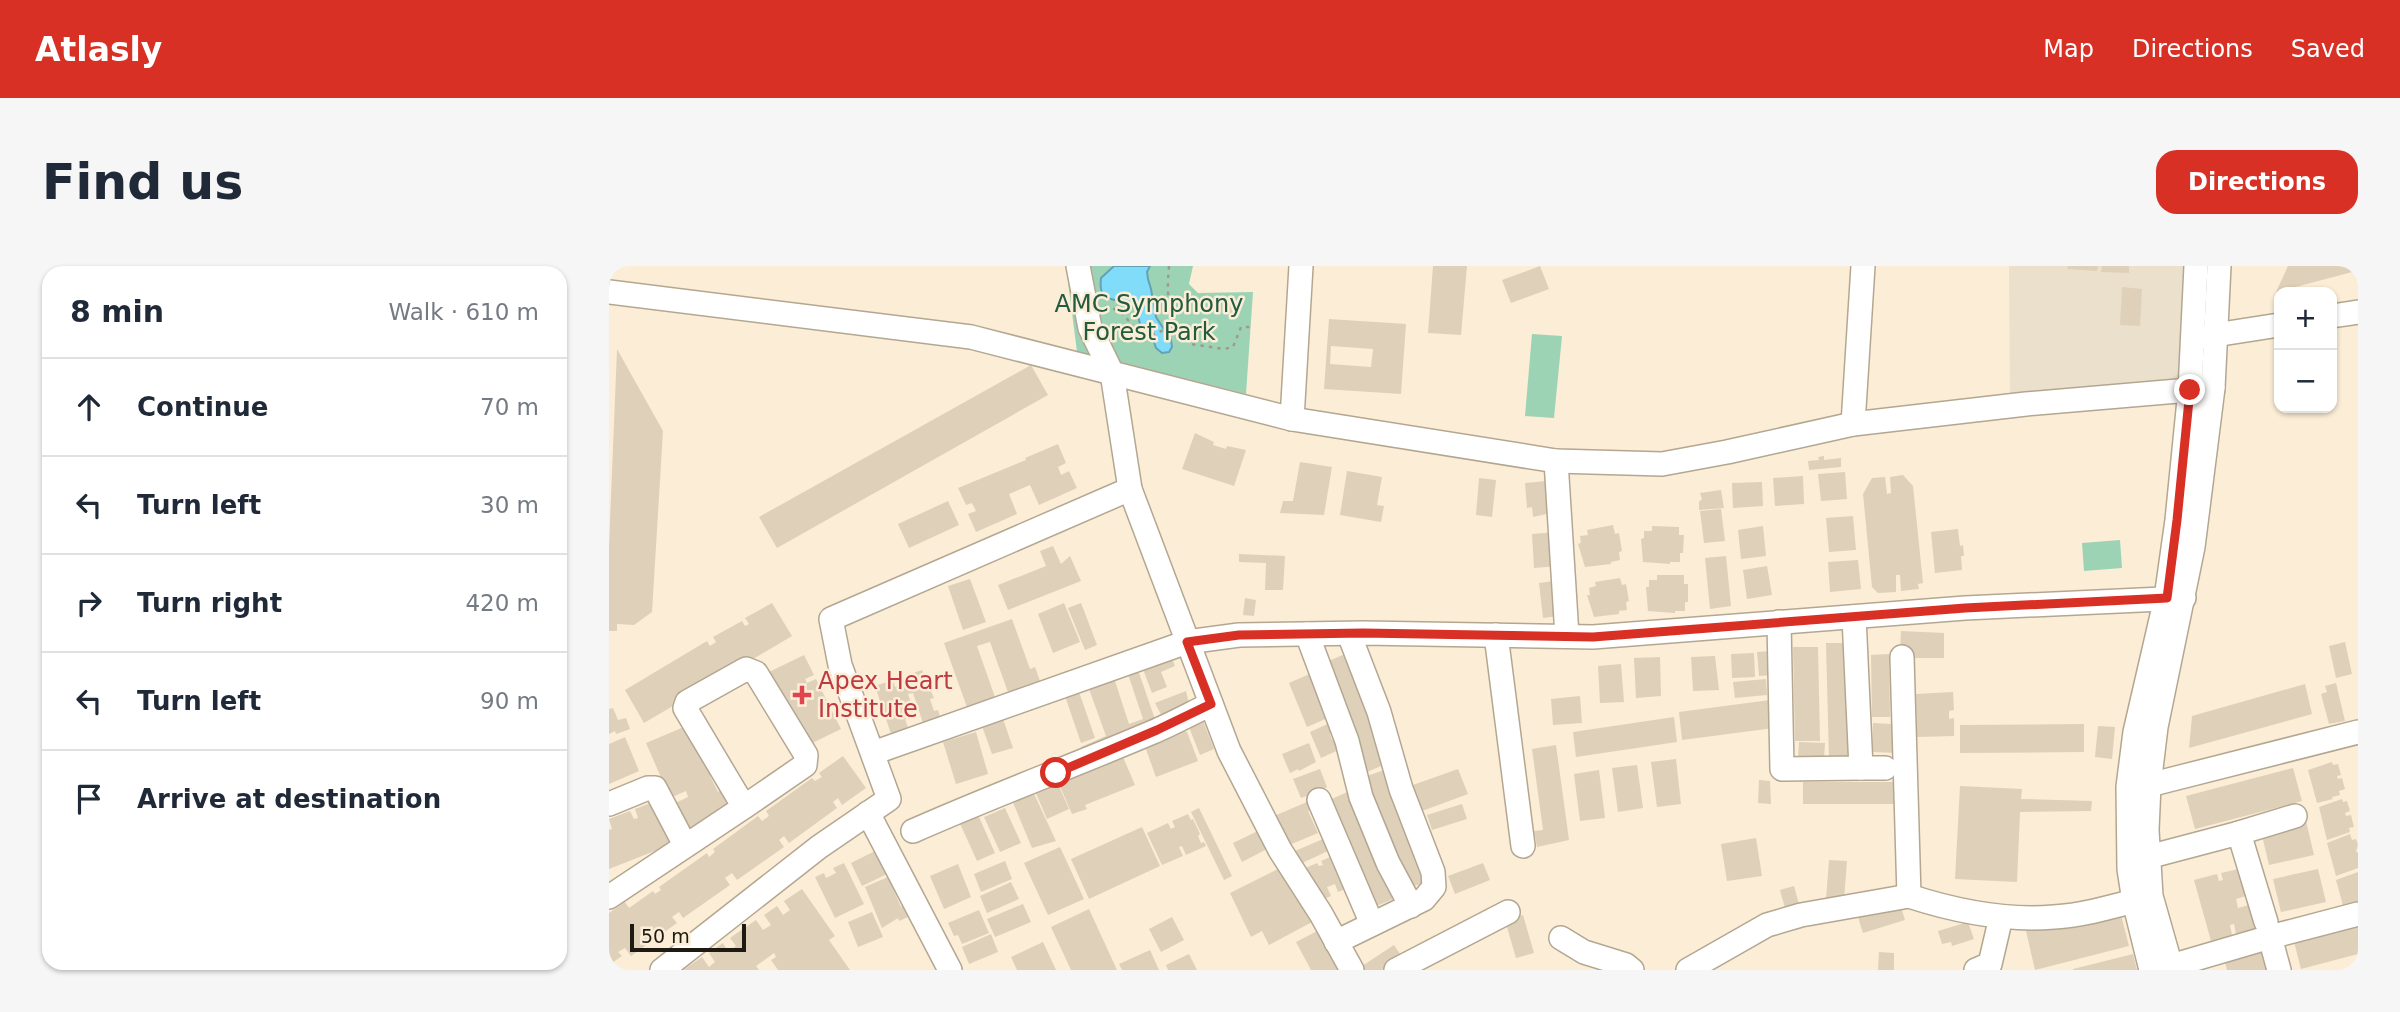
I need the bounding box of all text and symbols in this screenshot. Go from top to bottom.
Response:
text: Atlasly [35,30,162,69]
text: Map [2043,35,2094,63]
text: Directions [2132,35,2253,63]
text: Saved [2291,35,2365,63]
button: Directions [2156,150,2358,214]
text: Find us [42,154,243,211]
map controls [2274,287,2337,413]
button: + [2274,287,2337,350]
park label: AMC Symphony Forest Park [1055,290,1243,346]
text: 8 min [70,294,164,329]
text: Walk · 610 m [388,299,539,325]
button: − [2274,350,2337,413]
route end [2174,374,2205,405]
icon: ahead [70,388,108,426]
text: Continue [137,392,268,422]
text: 70 m [480,394,539,420]
icon: left [70,486,108,524]
text: Turn left [137,490,261,520]
text: 30 m [480,492,539,518]
icon: right [70,584,108,622]
text: Turn right [137,588,282,618]
text: 420 m [465,590,539,616]
place label: Apex Heart Institute [818,667,953,723]
icon: left [70,682,108,720]
marker: Apex Heart Institute [792,685,812,705]
text: Turn left [137,686,261,716]
text: 90 m [480,688,539,714]
route start [1040,757,1071,788]
icon: arrive [70,780,108,818]
text: Arrive at destination [137,784,441,814]
scale bar [630,921,745,953]
text: 50 m [641,925,690,947]

